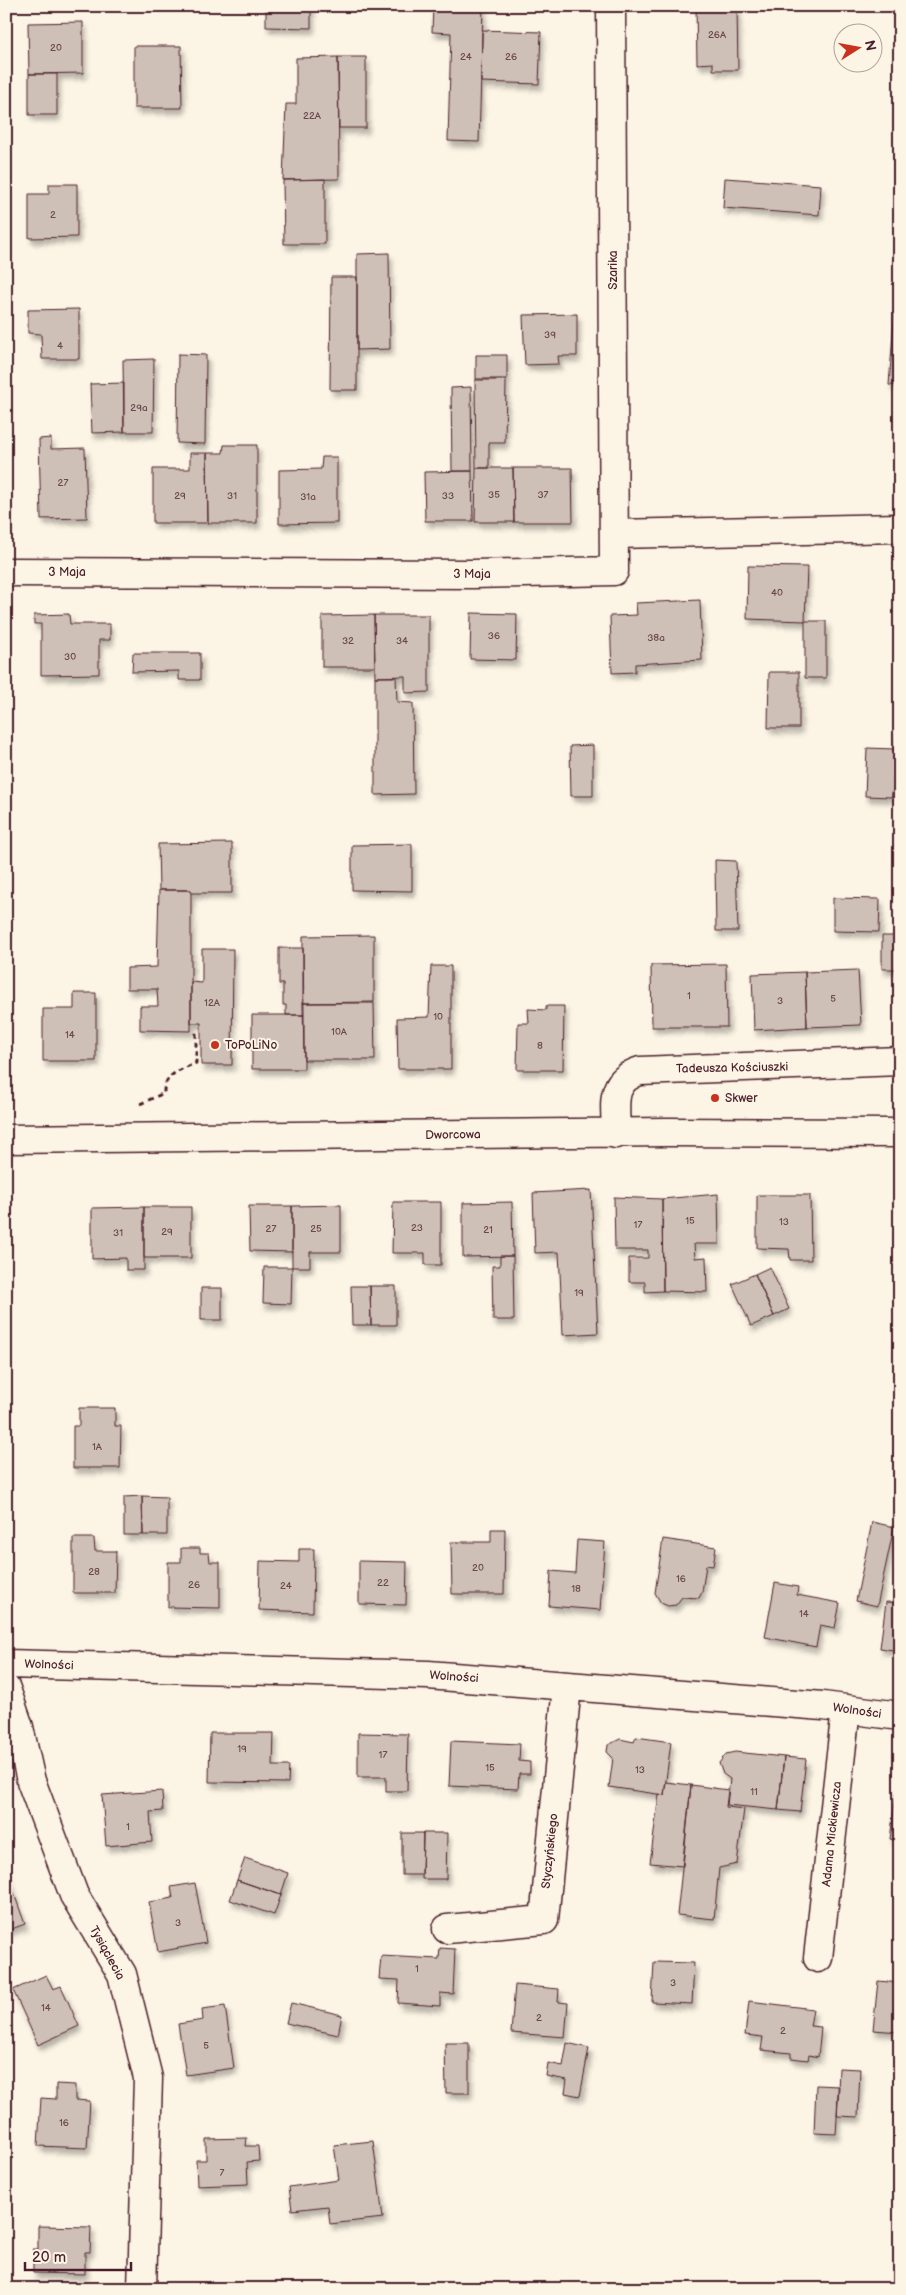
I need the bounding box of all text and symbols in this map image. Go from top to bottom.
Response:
north arrow [834,22,884,72]
house number: 26A [708,29,727,41]
text: N [861,39,880,52]
house number: 20 [50,42,62,54]
house number: 24 [460,51,472,63]
house number: 26 [505,51,517,63]
house number: 22A [303,110,322,122]
house number: 2 [50,209,56,221]
street label: Szarika [606,250,621,290]
house number: 39 [544,329,556,341]
house number: 4 [57,340,63,352]
house number: 29a [130,402,148,414]
house number: 27 [58,477,68,489]
house number: 35 [488,489,500,501]
house number: 37 [537,489,549,501]
house number: 29 [174,490,186,502]
house number: 31 [227,490,237,502]
house number: 33 [442,490,454,502]
house number: 31a [300,491,316,503]
street label: 3 Maja [48,565,86,580]
street label: 3 Maja [453,567,491,582]
house number: 40 [771,587,783,599]
house number: 36 [488,630,500,642]
house number: 38a [647,632,665,644]
house number: 32 [342,635,354,647]
house number: 34 [396,635,408,647]
house number: 30 [64,651,76,663]
house number: 1 [687,990,691,1002]
house number: 5 [830,993,836,1005]
house number: 3 [777,995,783,1007]
house number: 12A [204,997,221,1009]
house number: 10 [433,1011,443,1023]
house number: 10A [331,1026,348,1038]
house number: 14 [65,1029,75,1041]
place label: ToPoLiNo [225,1038,277,1053]
marker: ToPoLiNo [209,1039,221,1051]
house number: 8 [537,1040,543,1052]
street label: Tadeusza Kościuszki [676,1060,788,1076]
place label: Skwer [725,1091,758,1106]
marker: Skwer [709,1092,721,1104]
street label: Dworcowa [425,1127,481,1143]
house number: 15 [685,1215,695,1227]
house number: 13 [779,1216,789,1228]
house number: 17 [634,1219,642,1231]
house number: 23 [411,1222,423,1234]
house number: 27 [266,1223,276,1235]
house number: 25 [310,1223,322,1235]
house number: 21 [483,1224,493,1236]
house number: 29 [161,1226,173,1238]
house number: 31 [113,1227,123,1239]
house number: 19 [574,1287,584,1299]
house number: 1A [92,1441,103,1453]
house number: 20 [472,1562,484,1574]
house number: 28 [88,1566,100,1578]
house number: 16 [676,1573,686,1585]
house number: 22 [377,1577,389,1589]
house number: 26 [188,1579,200,1591]
house number: 24 [280,1580,292,1592]
house number: 18 [571,1583,581,1595]
house number: 14 [799,1608,809,1620]
street label: Wolności [24,1657,74,1673]
street label: Wolności [429,1668,479,1686]
street label: Wolności [832,1700,883,1722]
house number: 19 [237,1743,247,1755]
house number: 17 [379,1749,387,1761]
house number: 15 [485,1762,495,1774]
house number: 13 [635,1764,645,1776]
street label: Adama Mickiewicza [819,1780,845,1887]
house number: 11 [750,1786,758,1798]
street label: Styczyńskiego [539,1812,561,1889]
house number: 1 [126,1821,130,1833]
house number: 3 [175,1917,181,1929]
street label: Tysiąclecia [86,1923,128,1983]
house number: 1 [415,1963,419,1975]
house number: 3 [670,1977,676,1989]
house number: 14 [41,2002,51,2014]
house number: 2 [536,2012,542,2024]
house number: 2 [780,2025,786,2037]
house number: 5 [203,2040,209,2052]
house number: 16 [59,2117,69,2129]
house number: 7 [220,2167,225,2179]
scale bar [25,2240,131,2272]
text: 20 m [32,2248,66,2267]

